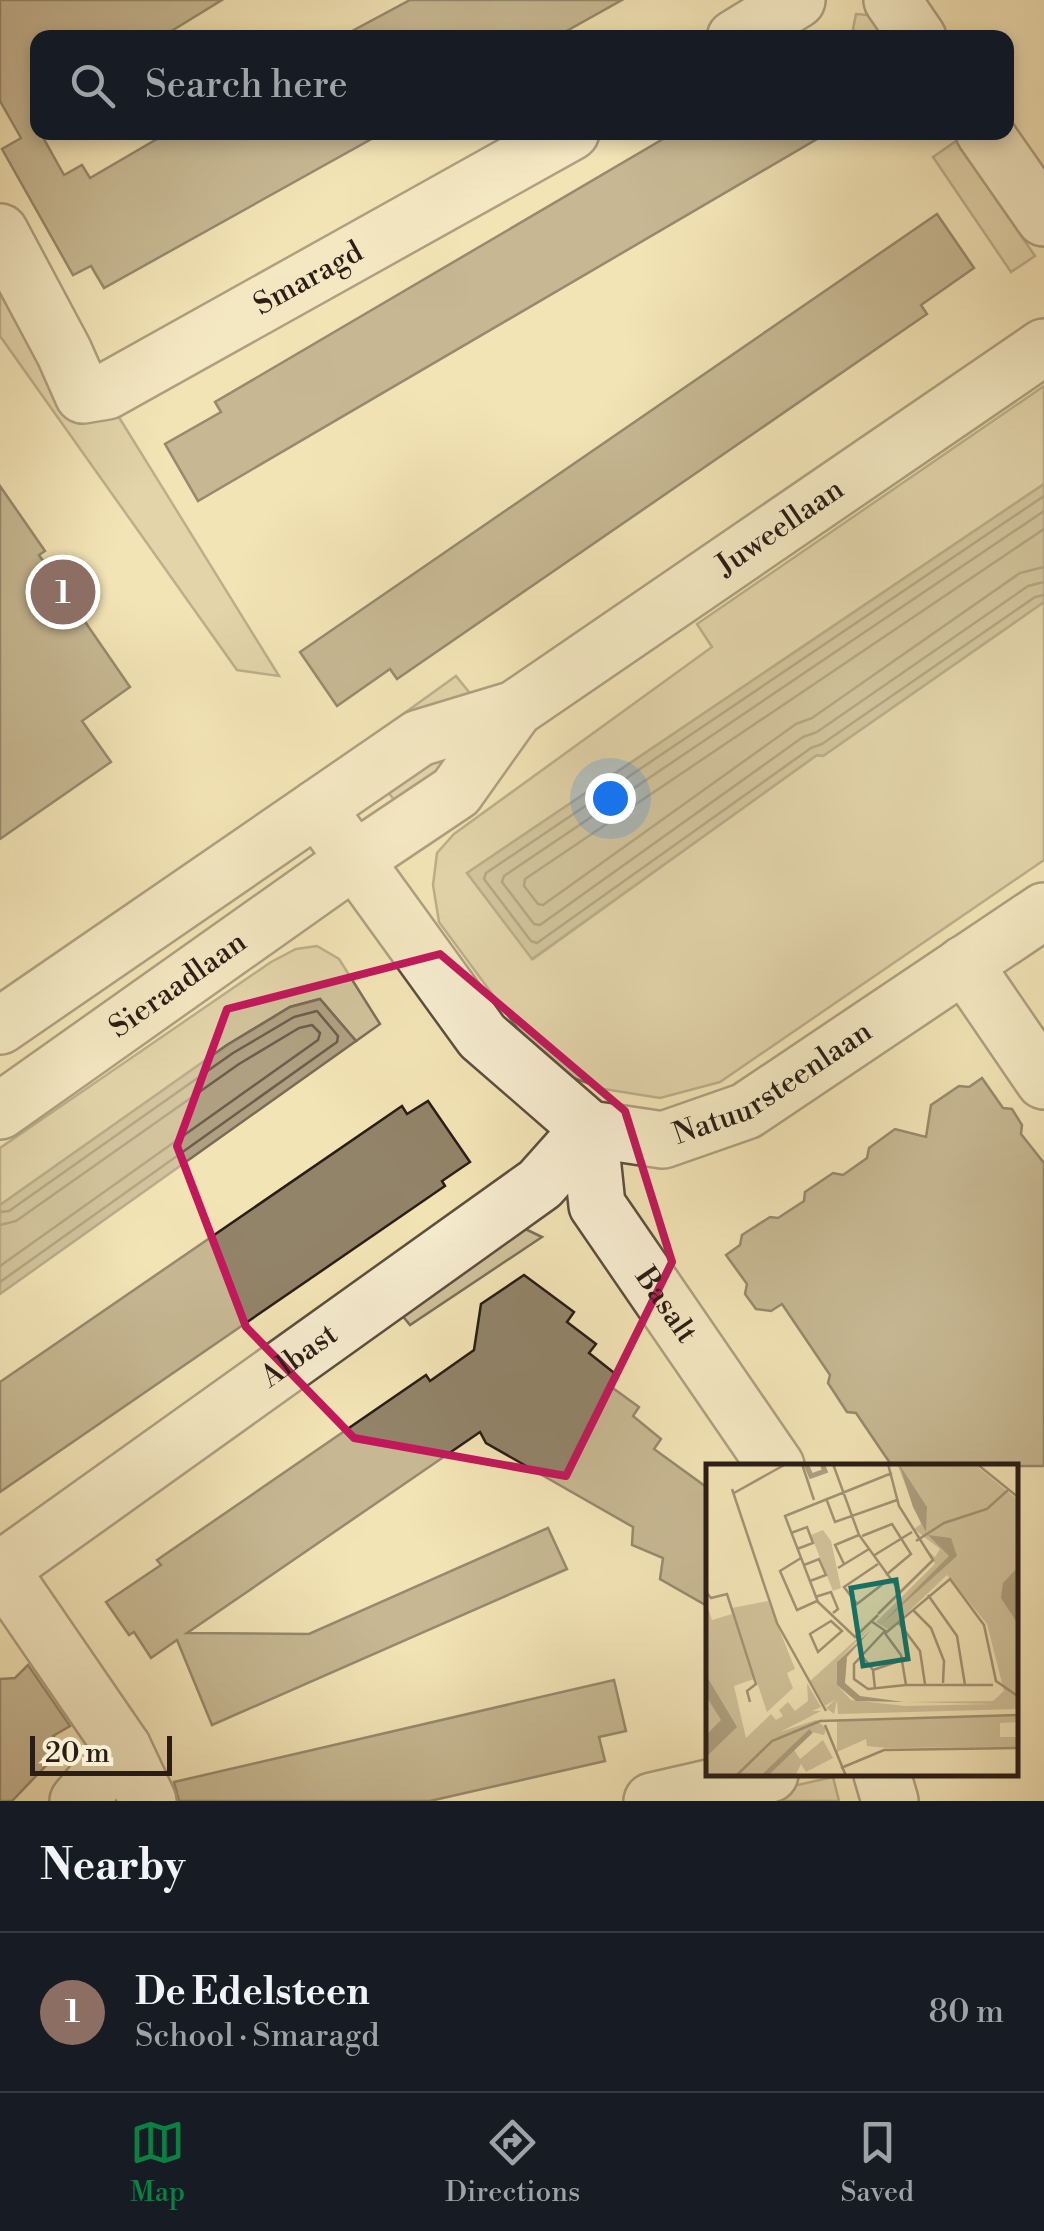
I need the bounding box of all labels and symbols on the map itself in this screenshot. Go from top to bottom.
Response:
street label: Smaragd [247,233,370,324]
street label: Juweellaan [708,470,852,585]
pin: 1 [30,554,96,630]
your location [585,773,636,824]
street label: Sieraadlaan [102,923,254,1047]
street label: Natuursteenlaan [668,1013,880,1154]
street label: Basalt [626,1259,705,1351]
street label: Albast [253,1315,346,1397]
inset map [706,1464,1019,1776]
scale bar [30,1731,172,1776]

